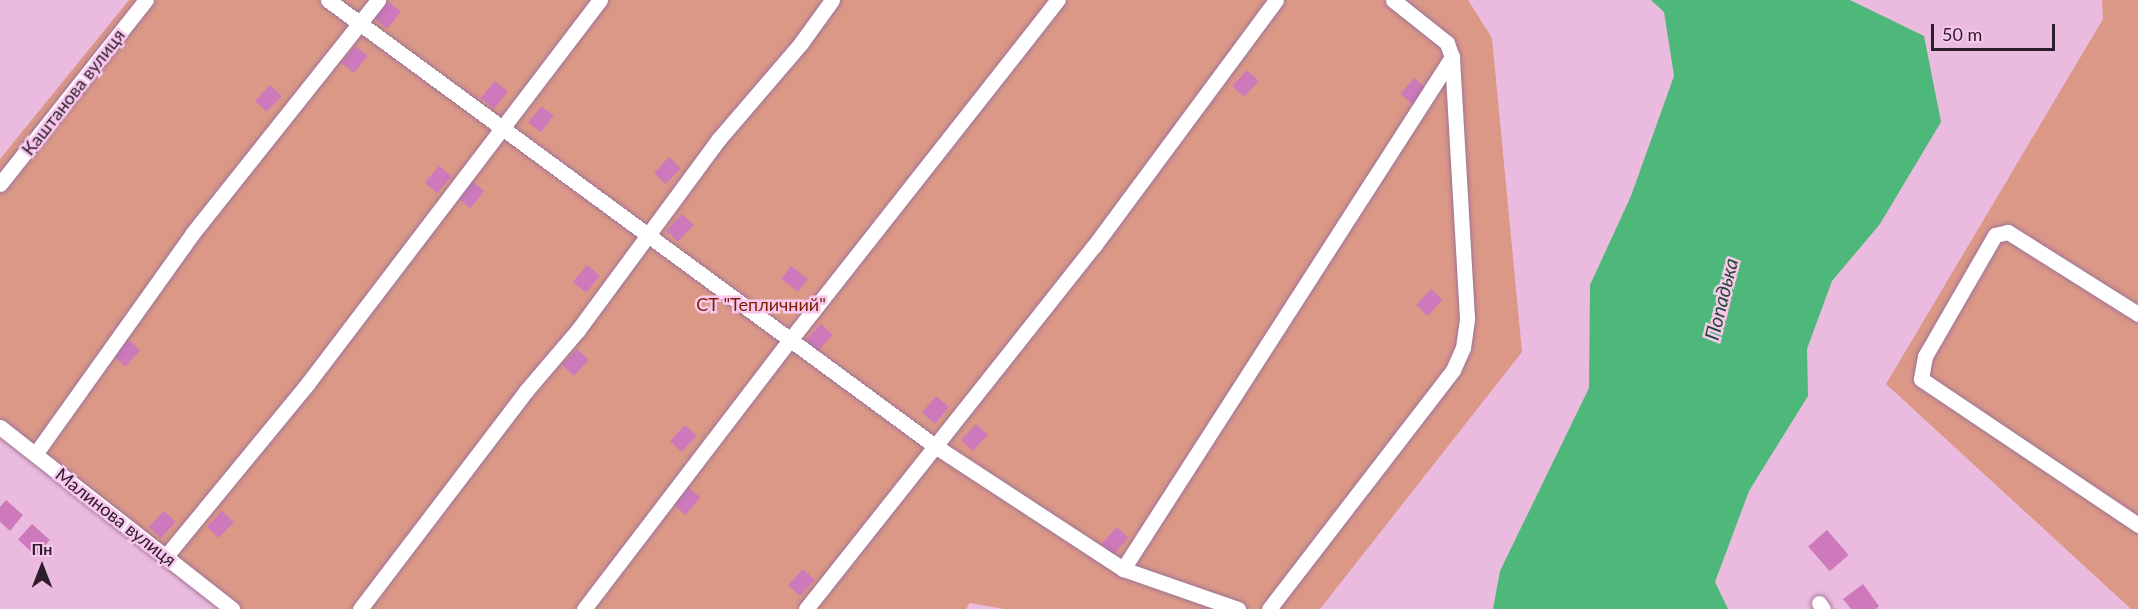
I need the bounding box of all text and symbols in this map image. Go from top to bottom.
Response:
scale bar [1934,12,2058,50]
text: 50 m [1942,23,1982,45]
street label: Каштанова вулиця [17,25,129,159]
water label: Попадька [1699,256,1743,342]
park label: СТ "Тепличний" [696,293,826,315]
street label: Малинова вулиця [51,463,181,571]
north arrow [12,537,72,597]
text: Пн [32,539,52,558]

